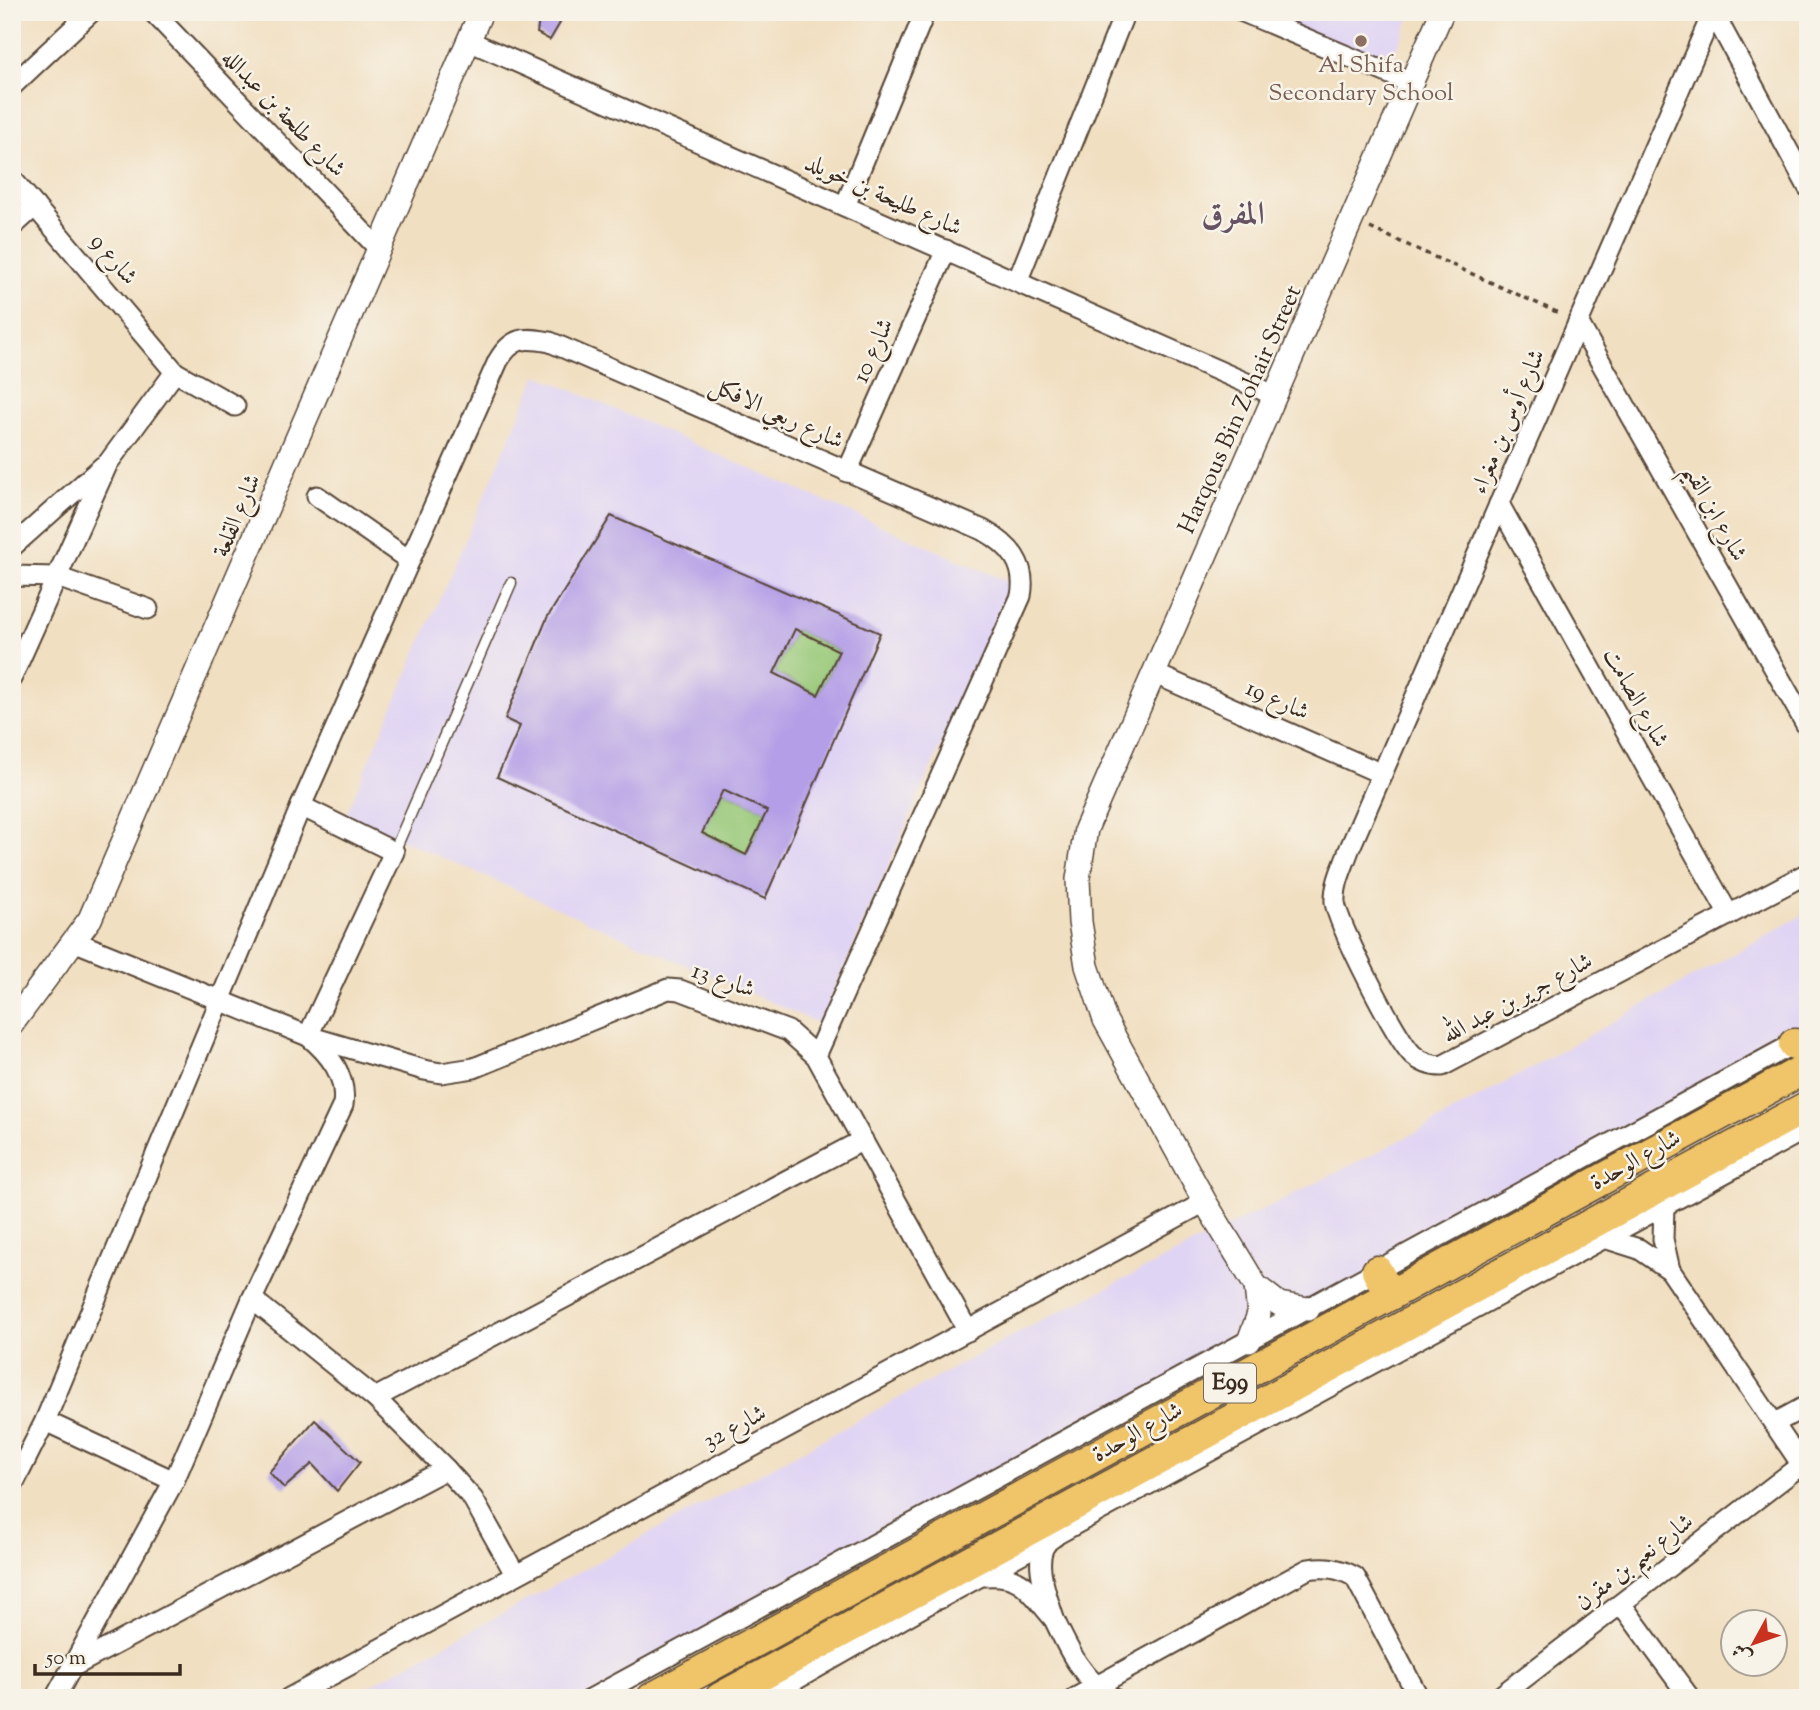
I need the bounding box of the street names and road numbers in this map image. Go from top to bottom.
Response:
street label: شارع طلحة بن عبدالله [212,42,353,186]
street label: شارع طليحة بن خويلد [799,146,967,247]
street label: شارع 9 [80,227,145,294]
street label: Harqous Bin Zohair Street [1171,280,1311,540]
street label: شارع 10 [845,313,904,389]
street label: شارع أوس بن مغراء [1461,343,1556,500]
street label: شارع ربعي الافكل [702,369,849,462]
street label: شارع ابن القيم [1669,458,1755,570]
street label: شارع القلعة [205,469,272,563]
street label: شارع الصامت [1593,642,1676,755]
street label: شارع 19 [1239,672,1314,731]
street label: شارع جرير بن عبد الله [1435,941,1600,1054]
street label: شارع 13 [687,954,759,1009]
street label: شارع الوحدة [1584,1122,1688,1201]
road number: E99 [1204,1364,1256,1402]
street label: شارع الوحدة [1086,1394,1190,1473]
street label: شارع 32 [697,1397,773,1460]
street label: شارع نعيم بن مقرن [1569,1506,1705,1624]

